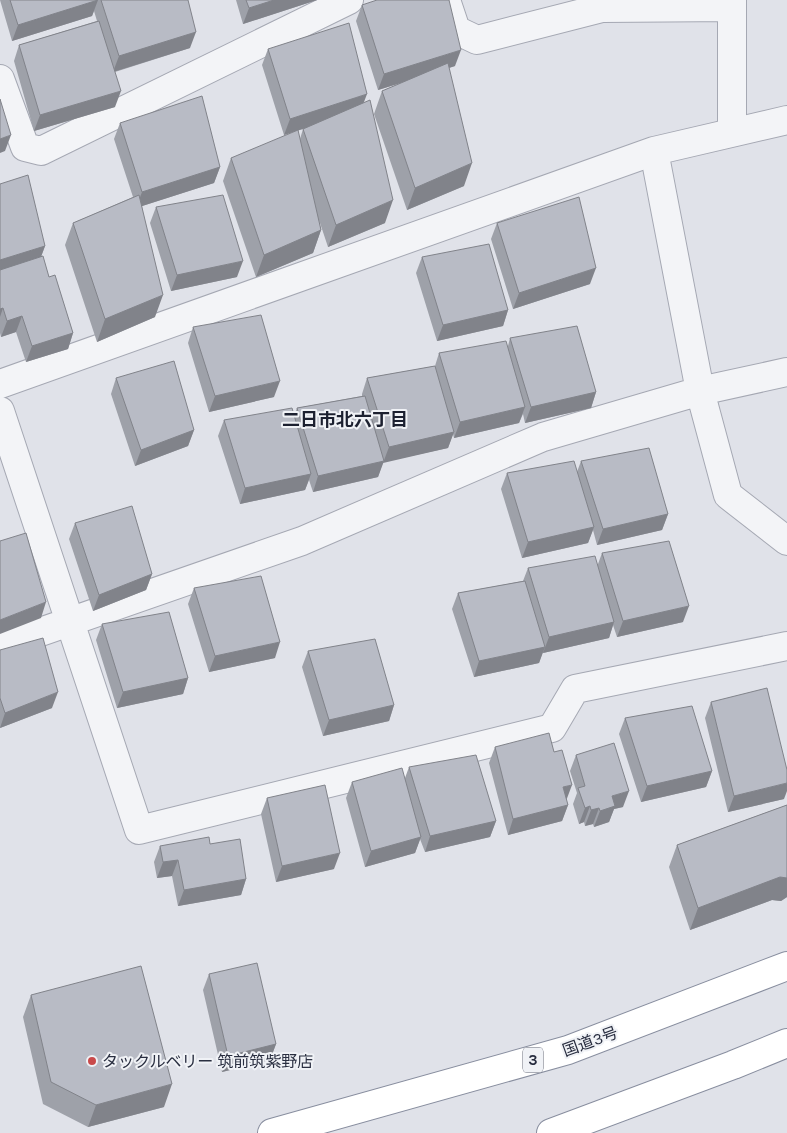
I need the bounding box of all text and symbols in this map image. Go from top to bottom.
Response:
district label: 二日市北六丁目 [282,409,408,431]
street label: 国道3号 [560,1023,620,1060]
road number: 3 [523,1048,543,1072]
place label: タックルベリー 筑前筑紫野店 [102,1052,313,1071]
marker: タックルベリー 筑前筑紫野店 [86,1055,98,1067]

